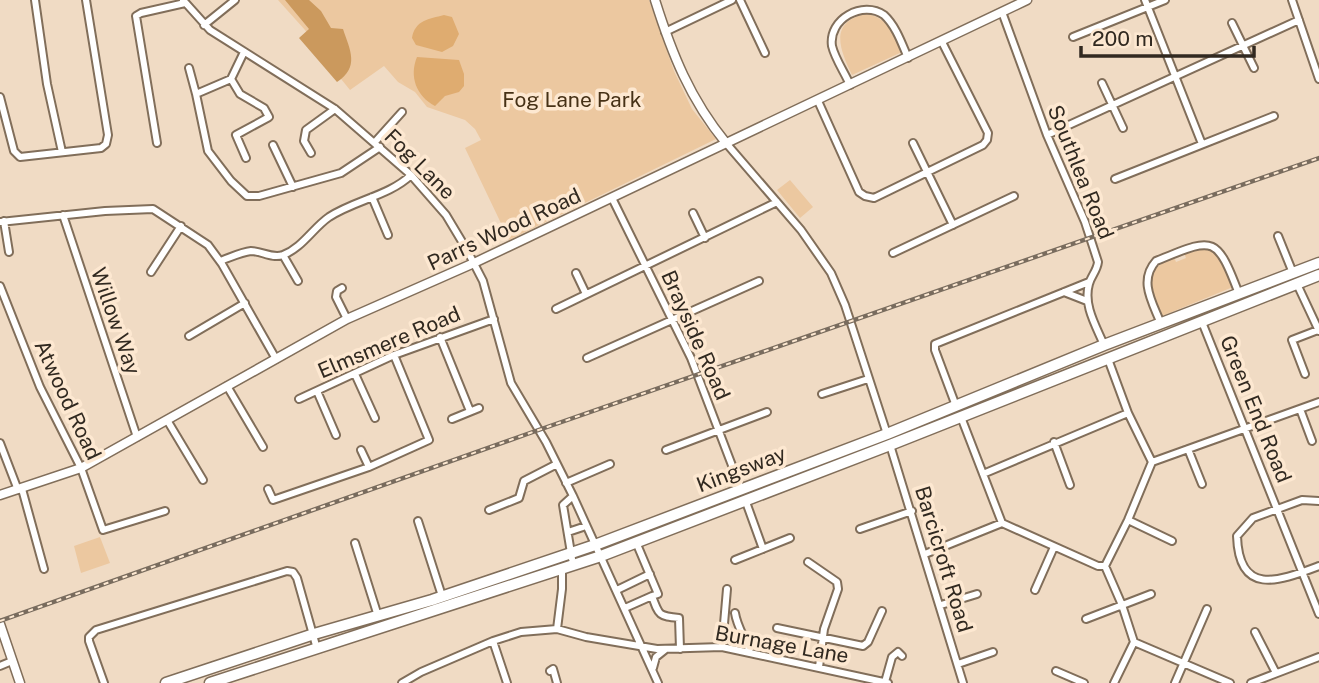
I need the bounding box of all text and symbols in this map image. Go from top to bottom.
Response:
scale bar [1081,14,1254,58]
text: 200 m [1092,26,1153,51]
park label: Fog Lane Park [502,87,642,112]
street label: Southlea Road [1043,101,1119,243]
street label: Fog Lane [380,124,460,204]
street label: Parrs Wood Road [423,182,585,276]
street label: Willow Way [86,264,146,378]
street label: Brayside Road [656,266,736,404]
street label: Elmsmere Road [314,301,464,383]
street label: Green End Road [1215,332,1297,486]
street label: Atwood Road [29,336,107,464]
street label: Kingsway [693,441,789,497]
street label: Barcicroft Road [910,483,978,635]
street label: Burnage Lane [713,620,851,668]

